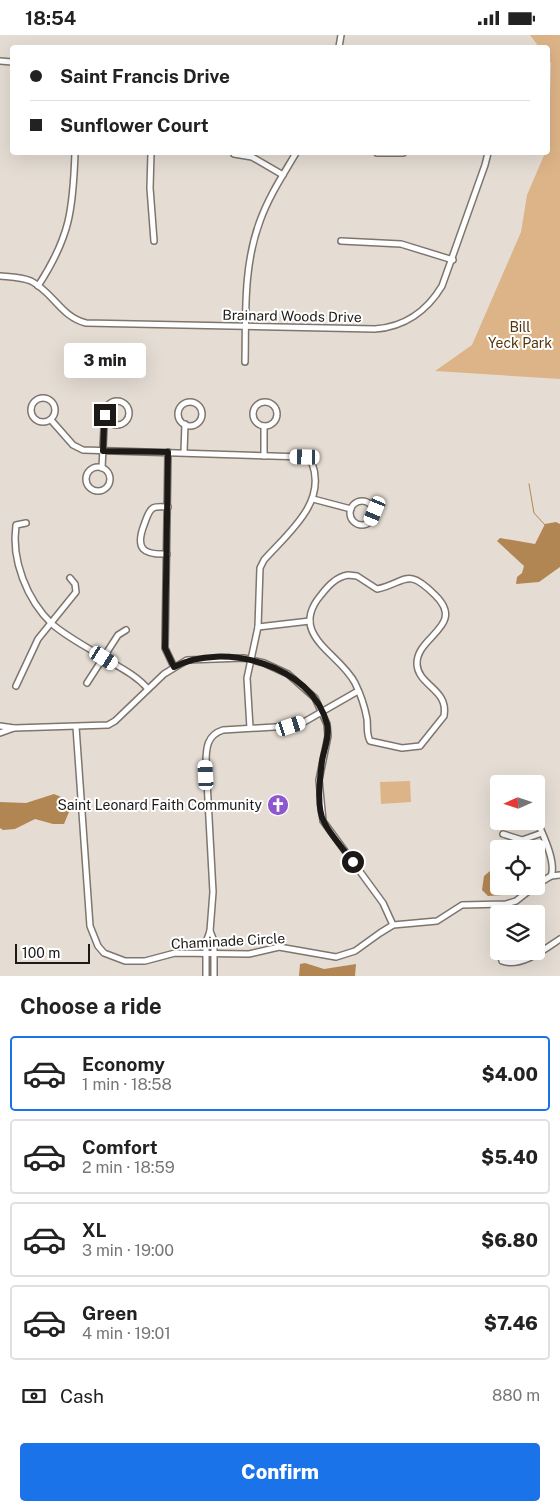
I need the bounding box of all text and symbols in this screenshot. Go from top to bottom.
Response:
text: 18:54 [25,7,76,29]
text: Saint Francis Drive [60,65,230,87]
text: Sunflower Court [60,114,209,136]
street label: Brainard Woods Drive [222,307,362,325]
park label: Bill Yeck Park [488,319,552,351]
callout: 3 min [64,343,146,377]
text: 3 min [84,351,126,370]
route end [94,404,116,426]
car [289,449,320,465]
car [362,494,387,528]
car [87,644,120,672]
car [274,714,307,738]
car [197,760,214,790]
north arrow [490,775,545,830]
map controls [490,775,545,960]
church icon: Saint Leonard Faith Community [266,793,290,817]
place label: Saint Leonard Faith Community [57,797,263,813]
button: locate [490,840,545,895]
route start [342,851,364,873]
button: layers [490,905,545,960]
street label: Chaminade Circle [170,930,286,952]
scale bar [15,941,90,964]
text: 100 m [22,945,60,961]
text: Choose a ride [20,993,162,1019]
icon: car [22,1051,67,1096]
text: Economy [82,1053,165,1075]
text: $4.00 [482,1063,538,1085]
text: 1 min · 18:58 [82,1075,172,1094]
icon: car [22,1134,67,1179]
text: Comfort [82,1136,158,1158]
text: $5.40 [481,1146,538,1168]
text: 2 min · 18:59 [82,1158,175,1177]
icon: car [22,1217,67,1262]
text: XL [82,1219,107,1241]
text: $6.80 [481,1229,538,1251]
text: 3 min · 19:00 [82,1241,174,1260]
icon: car [22,1300,67,1345]
text: Green [82,1302,137,1324]
text: $7.46 [484,1312,538,1334]
text: 4 min · 19:01 [82,1324,171,1343]
icon: cash [20,1382,48,1410]
text: Cash [60,1385,104,1407]
text: 880 m [492,1386,540,1405]
button: Confirm [20,1443,540,1501]

